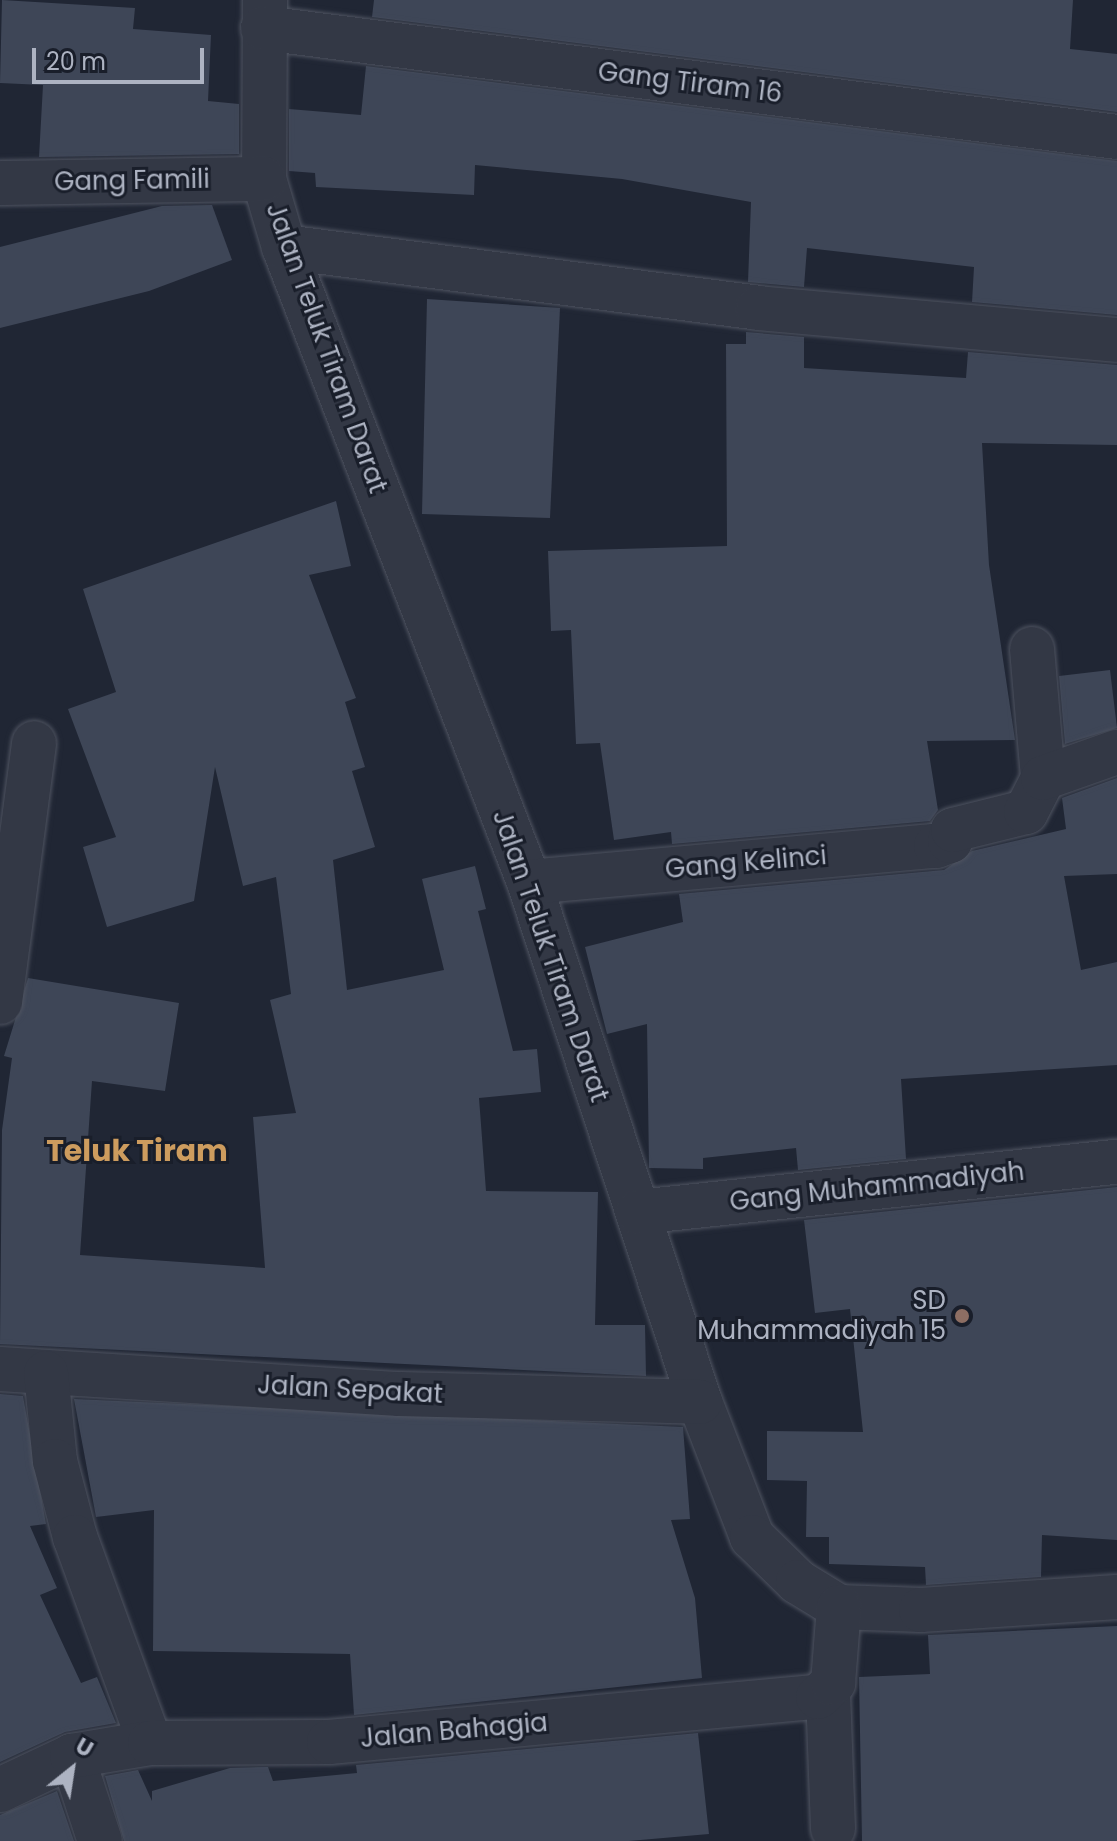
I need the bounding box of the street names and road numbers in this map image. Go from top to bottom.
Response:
street label: Gang Tiram 16 [596,56,784,110]
street label: Gang Famili [54,164,210,198]
street label: Jalan Teluk Tiram Darat [259,199,393,497]
street label: Jalan Teluk Tiram Darat [485,806,615,1106]
street label: Gang Kelinci [664,840,828,886]
street label: Gang Muhammadiyah [728,1156,1026,1218]
street label: Jalan Sepakat [256,1370,444,1410]
street label: Jalan Bahagia [359,1707,549,1755]

